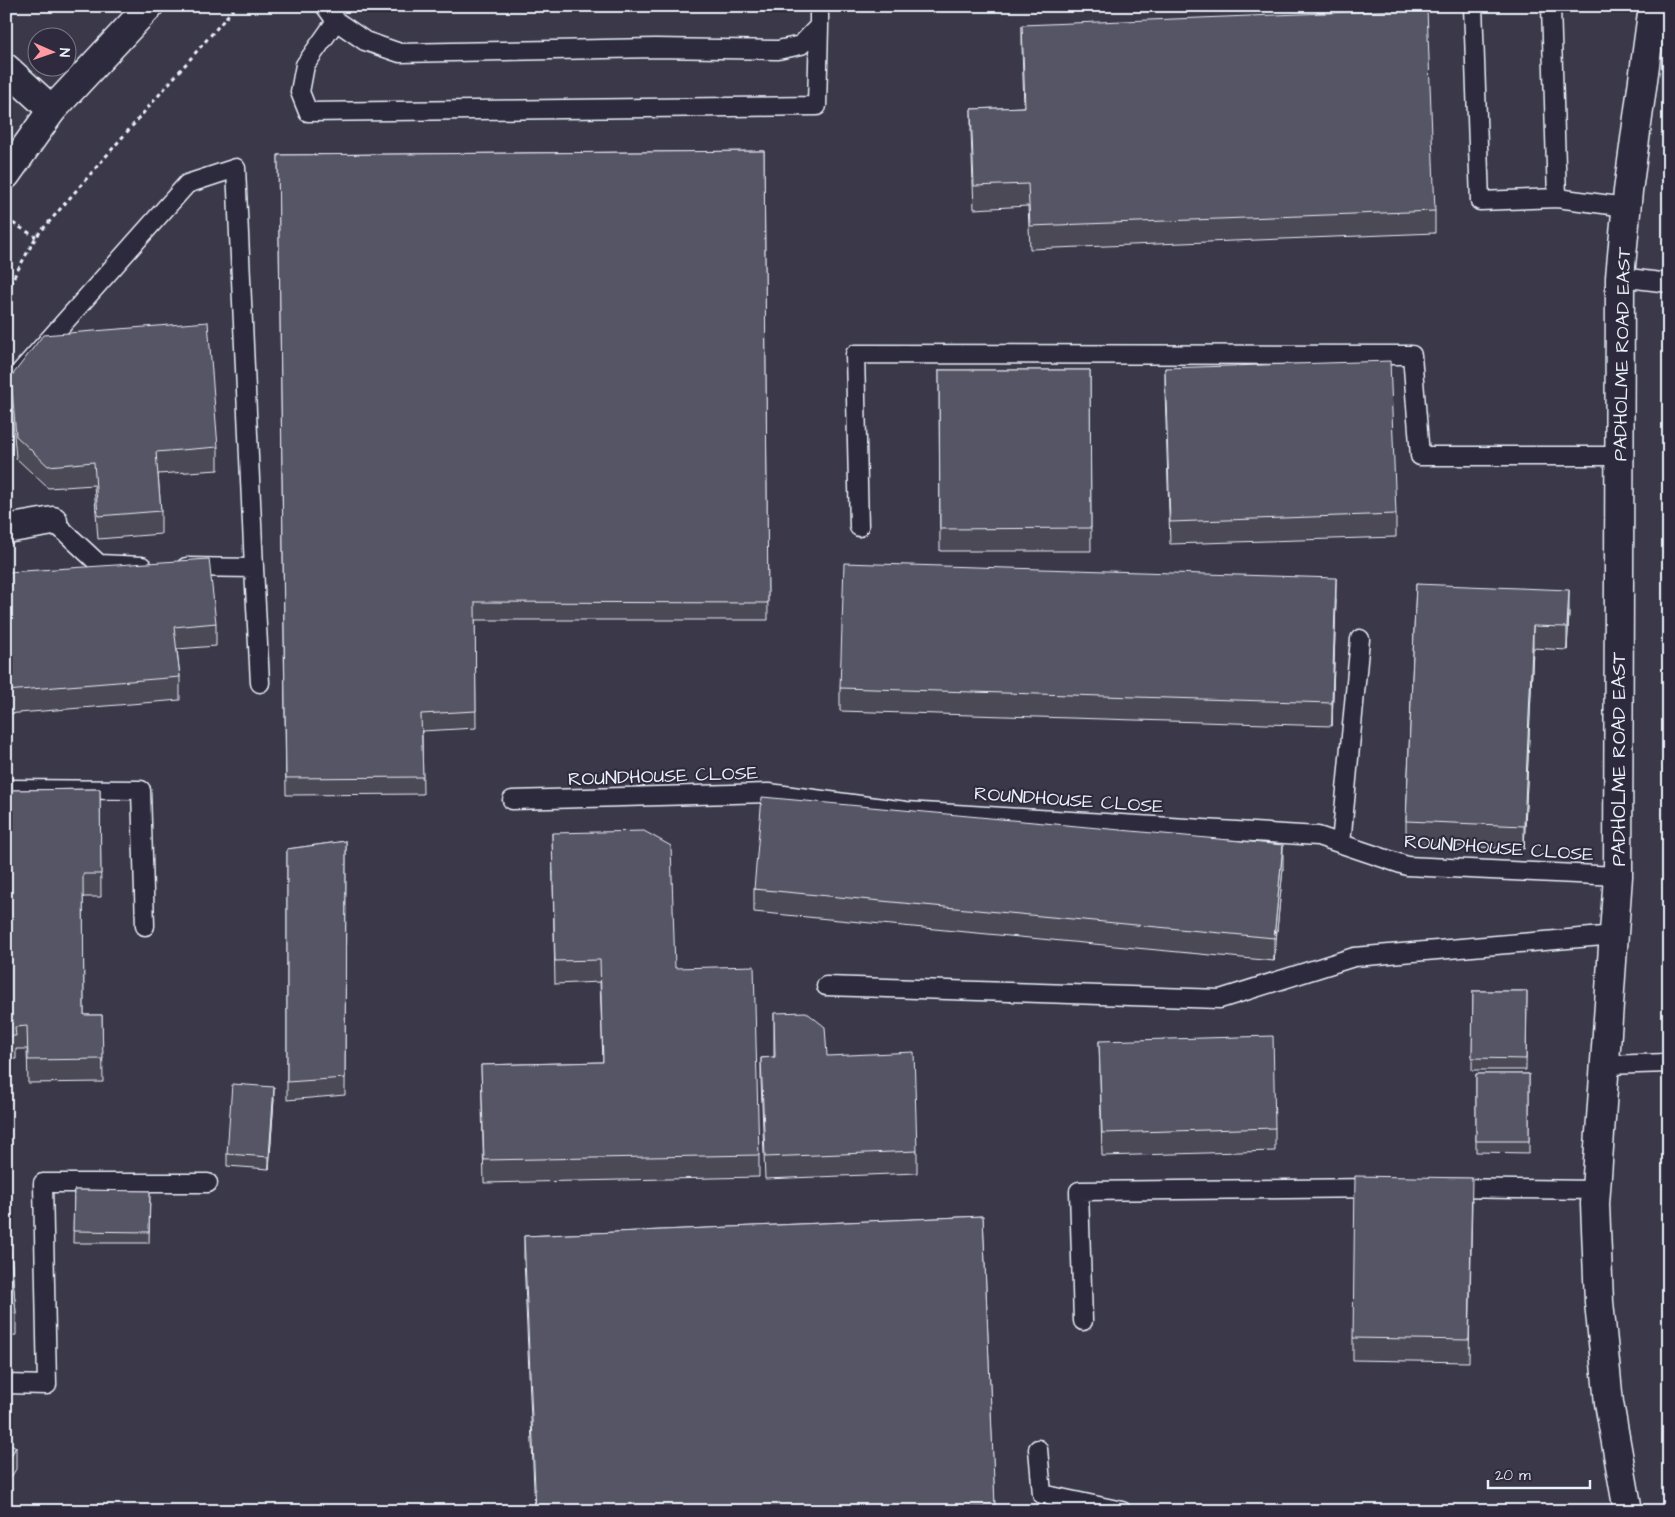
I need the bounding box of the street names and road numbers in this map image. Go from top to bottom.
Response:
street label: PADHOLME ROAD EAST [1607,246,1638,461]
street label: PADHOLME ROAD EAST [1606,652,1633,866]
street label: ROUNDHOUSE CLOSE [568,760,758,793]
street label: ROUNDHOUSE CLOSE [973,780,1165,821]
street label: ROUNDHOUSE CLOSE [1403,828,1595,869]

